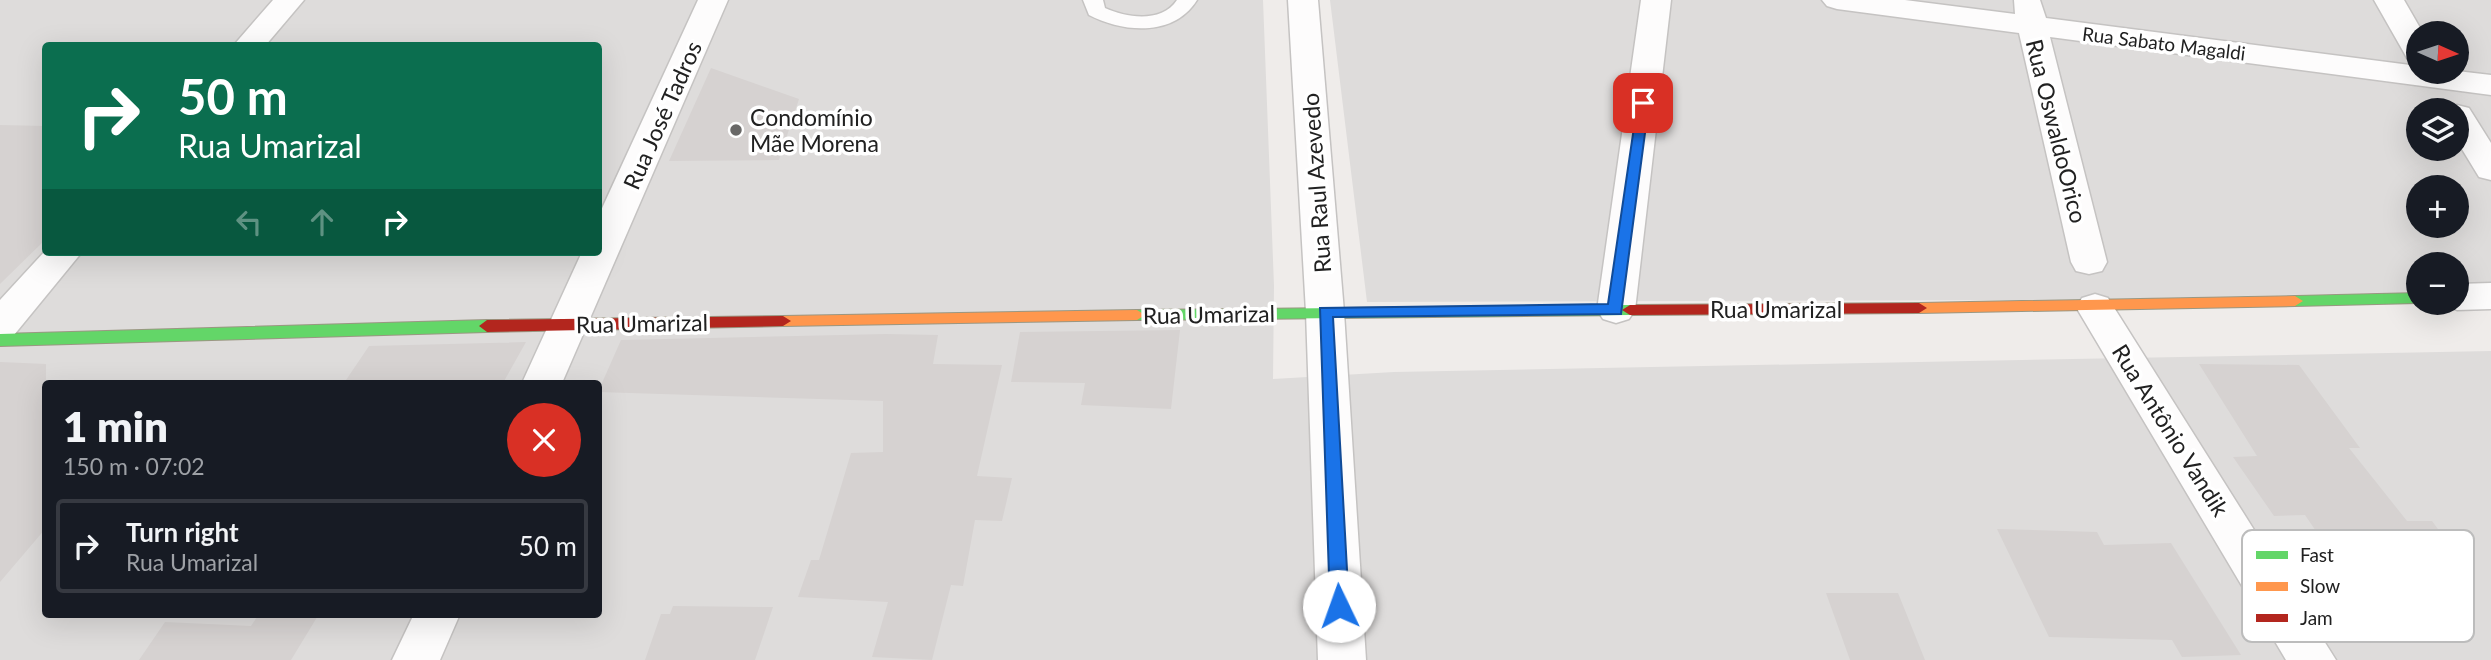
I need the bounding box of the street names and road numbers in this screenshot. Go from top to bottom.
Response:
street label: Rua Sabato Magaldi [2081,22,2247,64]
street label: Rua OswaldoOrico [2021,36,2093,226]
street label: Rua José Tadros [617,37,707,193]
street label: Rua Raul Azevedo [1296,92,1336,274]
street label: Rua Umarizal [1710,295,1842,323]
street label: Rua Umarizal [1143,299,1275,329]
street label: Rua Umarizal [576,308,708,338]
street label: Rua Antônio Vandik [2107,339,2235,521]

